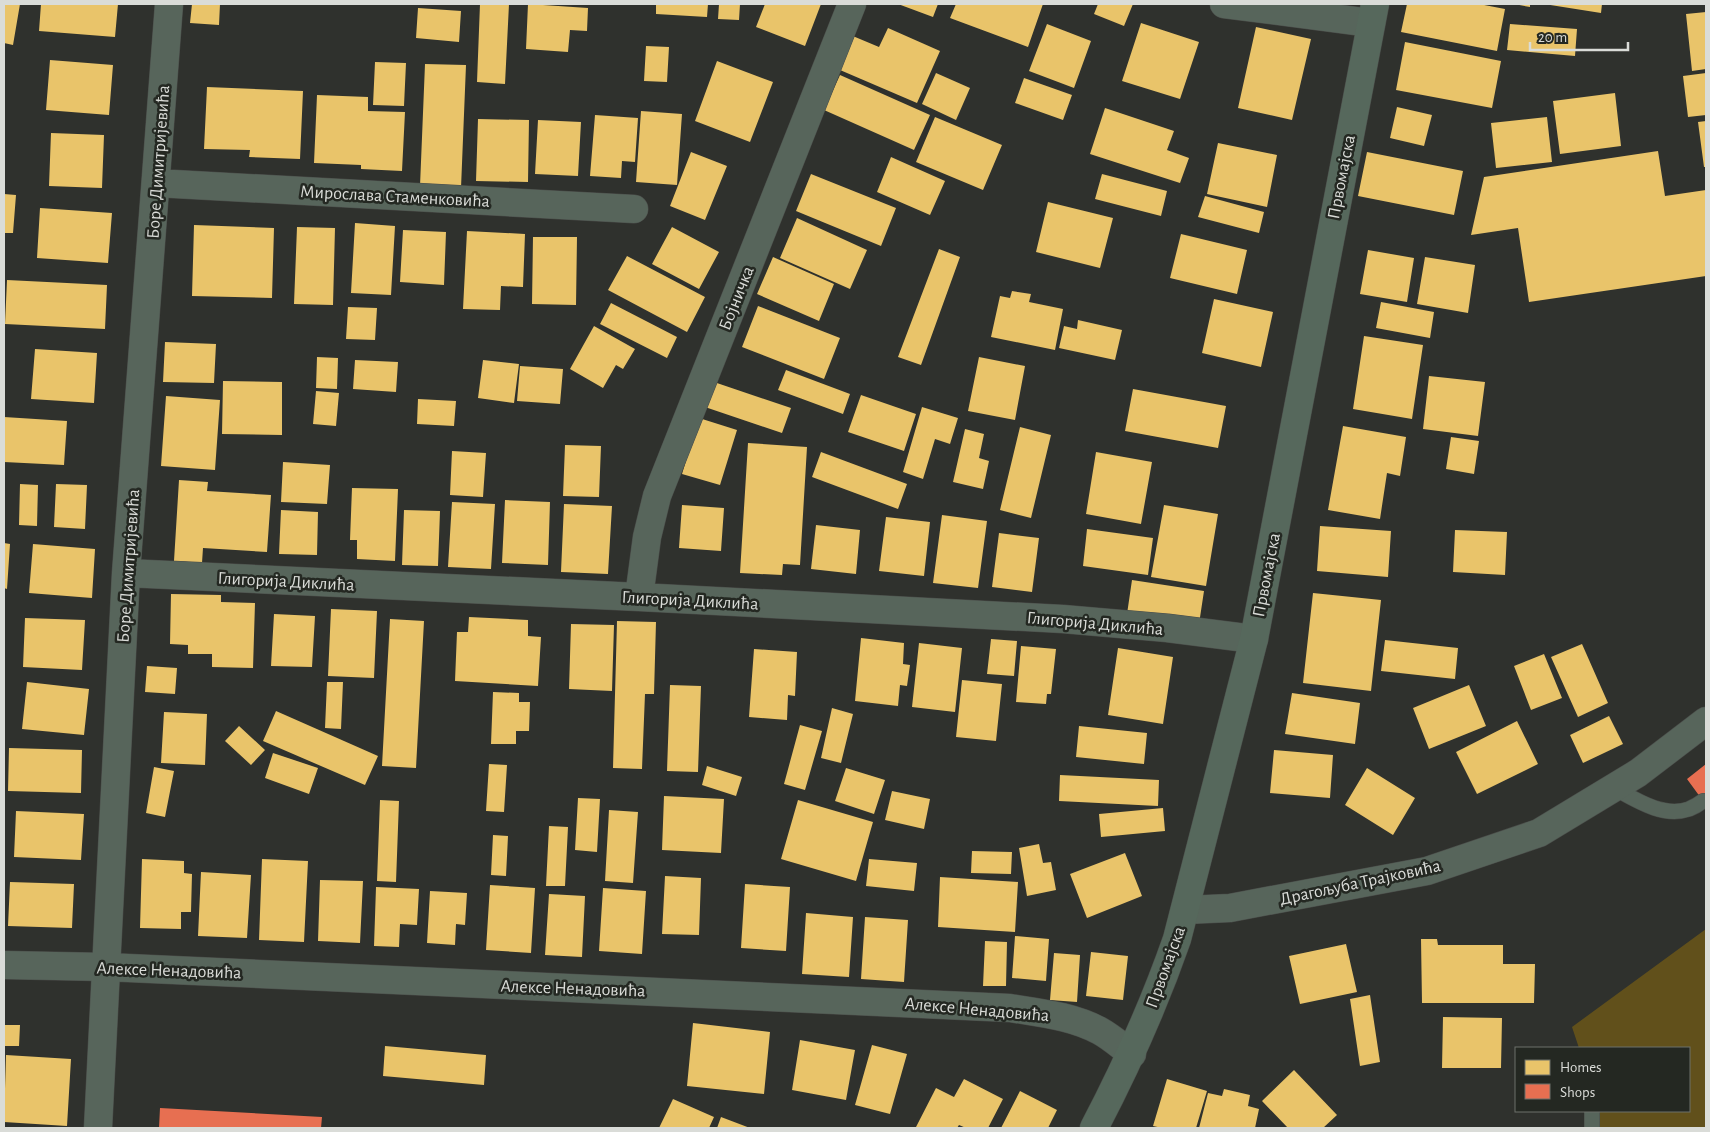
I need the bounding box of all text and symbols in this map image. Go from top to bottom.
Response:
scale bar [1530,20,1628,52]
text: 20 m [1538,30,1567,45]
street label: Боре Димитријевића [145,85,173,239]
street label: Првомајска [1325,134,1359,221]
street label: Мирослава Стаменковића [300,183,490,211]
street label: Бојничка [716,264,758,333]
street label: Боре Димитријевића [115,489,143,643]
street label: Првомајска [1250,532,1284,619]
street label: Глигорија Диклића [217,569,355,595]
street label: Глигорија Диклића [621,588,759,614]
street label: Глигорија Диклића [1026,609,1164,639]
street label: Драгољуба Трајковића [1278,856,1442,909]
street label: Првомајска [1143,924,1189,1011]
street label: Алексе Ненадовића [96,959,242,983]
street label: Алексе Ненадовића [500,977,646,1001]
street label: Алексе Ненадовића [904,995,1050,1025]
legend [1515,1047,1690,1112]
text: Homes [1560,1060,1602,1075]
text: Shops [1560,1085,1595,1100]

